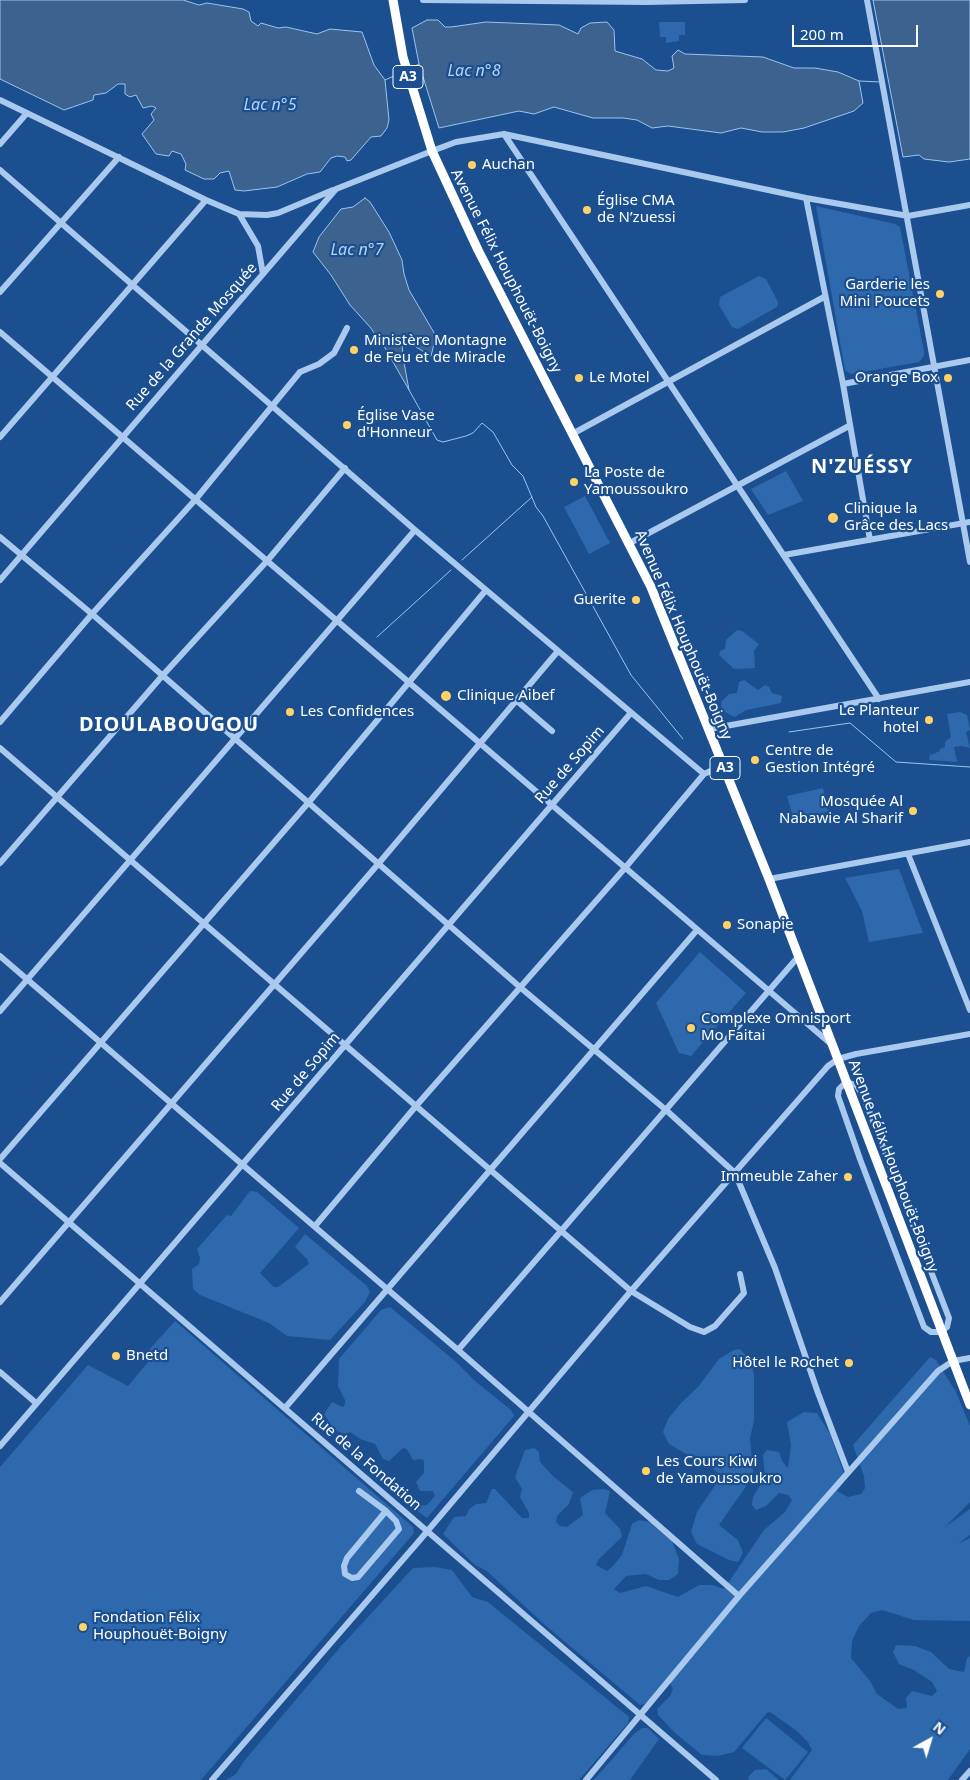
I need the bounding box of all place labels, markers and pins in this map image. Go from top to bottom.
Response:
place label: Auchan [482,156,535,174]
marker: Auchan [466,159,478,171]
place label: Église CMA de N’zuessi [597,192,676,227]
marker: Église CMA de N’zuessi [581,204,593,216]
place label: Garderie les Mini Poucets [840,276,930,311]
marker: Garderie les Mini Poucets [934,288,946,300]
place label: Ministère Montagne de Feu et de Miracle [364,332,507,367]
marker: Ministère Montagne de Feu et de Miracle [348,344,360,356]
place label: Le Motel [589,369,650,387]
place label: Orange Box [855,369,938,387]
marker: Le Motel [573,372,585,384]
marker: Orange Box [942,372,954,384]
place label: Église Vase d'Honneur [357,407,435,442]
marker: Église Vase d'Honneur [341,419,353,431]
place label: La Poste de Yamoussoukro [584,464,688,499]
marker: La Poste de Yamoussoukro [568,476,580,488]
place label: Clinique la Grâce des Lacs [844,500,948,535]
marker: Clinique la Grâce des Lacs [826,511,840,525]
place label: Guerite [573,591,626,609]
marker: Guerite [630,594,642,606]
place label: Clinique Aibef [457,687,555,705]
marker: Clinique Aibef [439,689,453,703]
place label: Le Planteur hotel [839,702,919,737]
place label: Les Confidences [300,703,414,721]
marker: Les Confidences [284,706,296,718]
marker: Le Planteur hotel [923,714,935,726]
place label: Centre de Gestion Intégré [765,742,875,777]
marker: Centre de Gestion Intégré [749,754,761,766]
place label: Mosquée Al Nabawie Al Sharif [779,793,903,828]
marker: Mosquée Al Nabawie Al Sharif [907,805,919,817]
place label: Sonapie [737,916,794,934]
marker: Sonapie [721,919,733,931]
place label: Complexe Omnisport Mo Faitai [701,1010,851,1045]
marker: Complexe Omnisport Mo Faitai [685,1022,697,1034]
place label: Immeuble Zaher [721,1168,838,1186]
marker: Immeuble Zaher [842,1171,854,1183]
place label: Bnetd [126,1347,168,1365]
marker: Bnetd [110,1350,122,1362]
place label: Hôtel le Rochet [732,1354,839,1372]
marker: Hôtel le Rochet [843,1357,855,1369]
place label: Les Cours Kiwi de Yamoussoukro [656,1453,782,1488]
marker: Les Cours Kiwi de Yamoussoukro [640,1465,652,1477]
place label: Fondation Félix Houphouët-Boigny [93,1609,227,1644]
marker: Fondation Félix Houphouët-Boigny [77,1621,89,1633]

